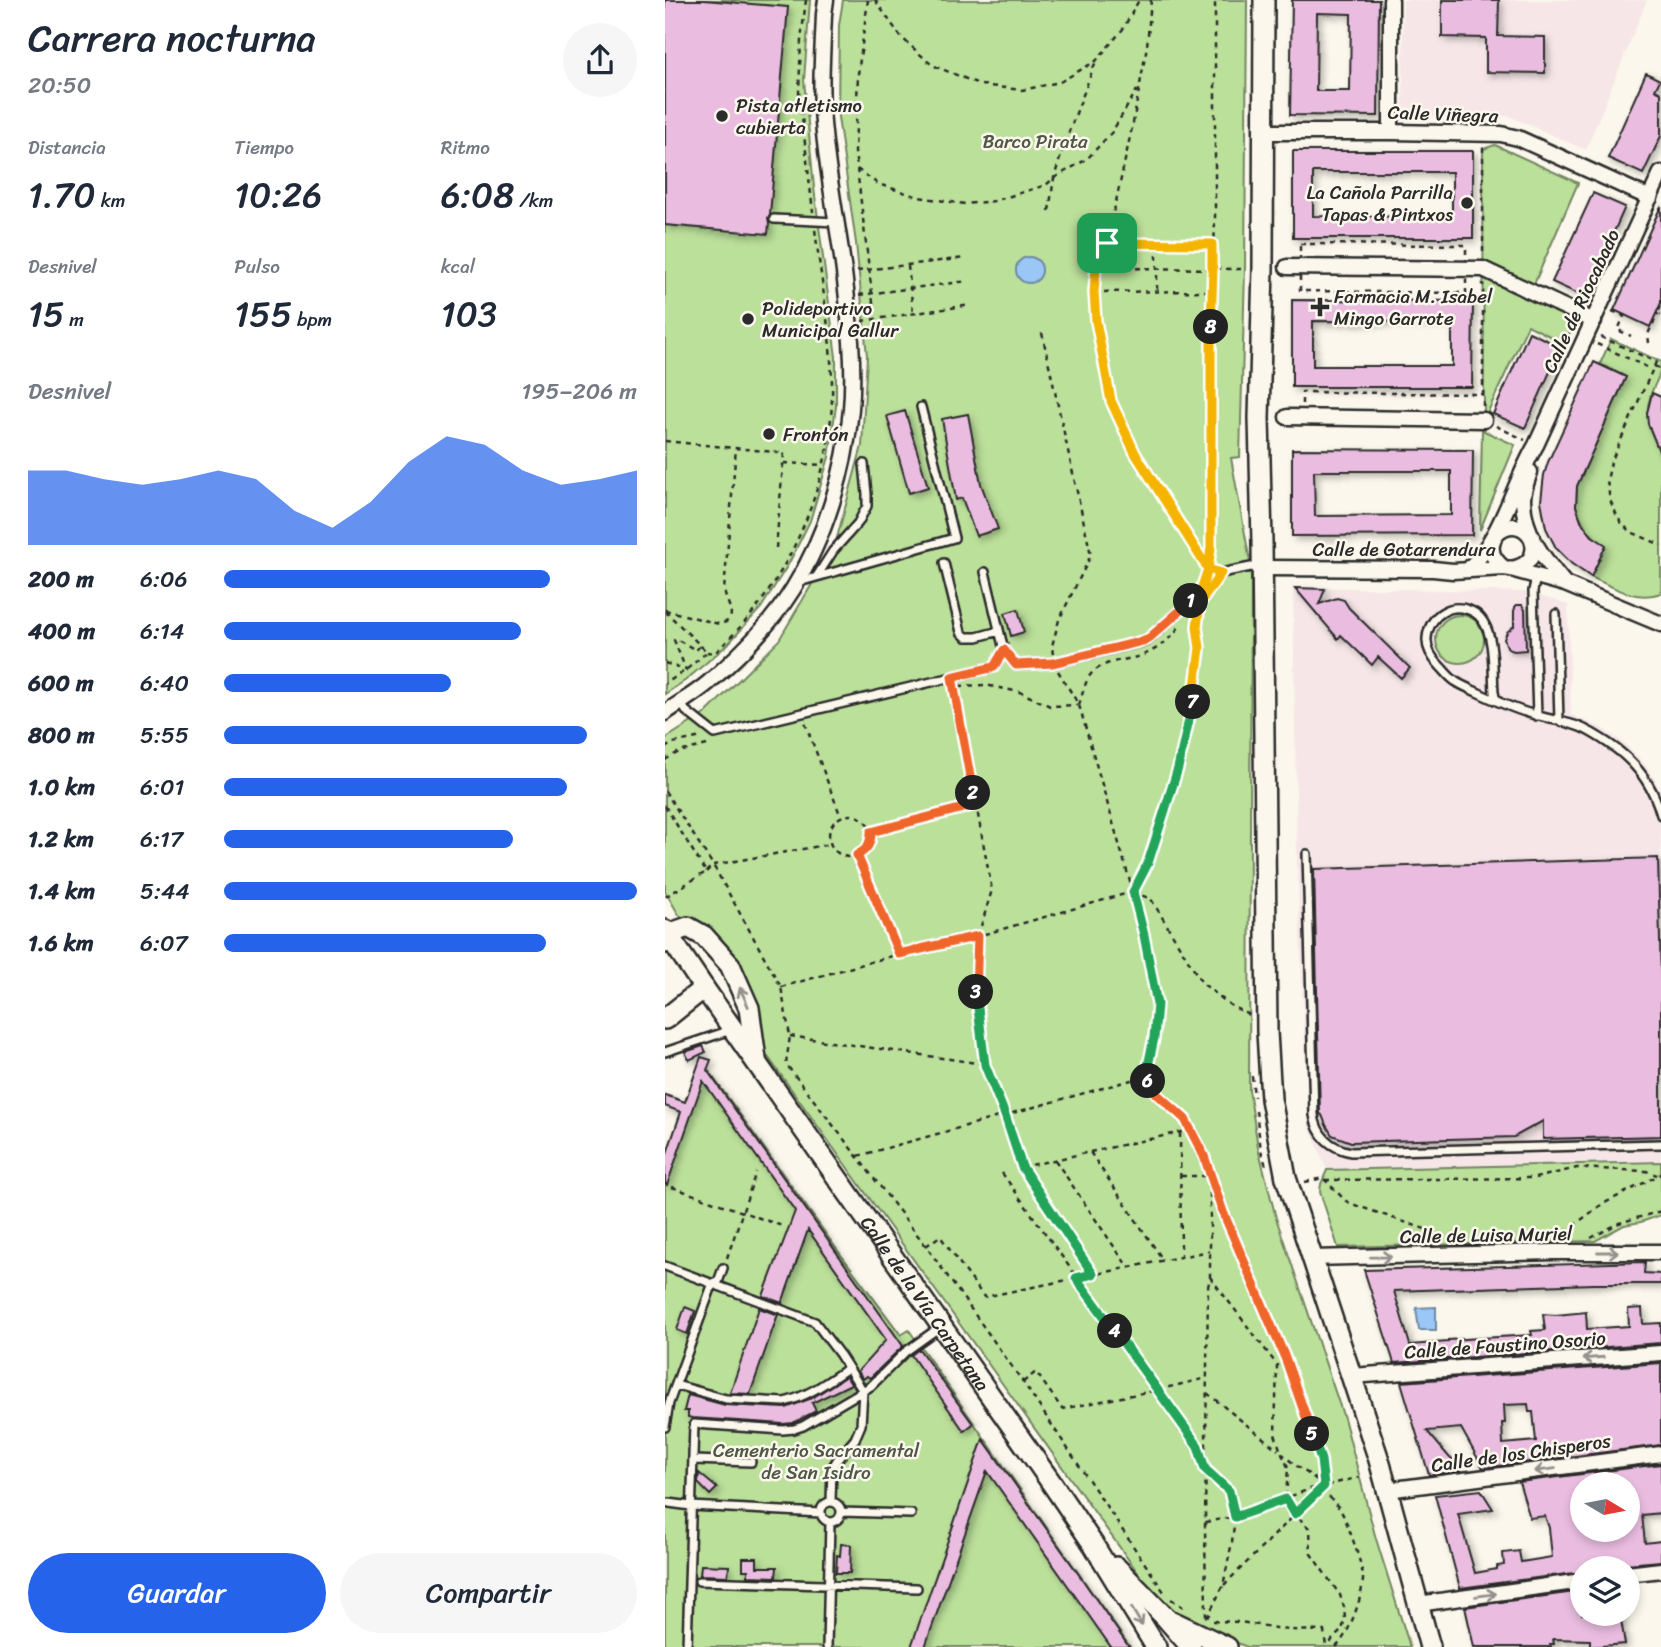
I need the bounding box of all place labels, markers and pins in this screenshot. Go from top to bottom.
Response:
place label: Pista atletismo cubierta [736,89,862,144]
marker: Pista atletismo cubierta [714,108,730,124]
place label: La Cañola Parrilla Tapas & Pintxos [1307,176,1453,231]
marker: La Cañola Parrilla Tapas & Pintxos [1459,195,1475,211]
pin [1077,213,1137,273]
place label: Farmacia M. Isabel Mingo Garrote [1334,280,1493,335]
place label: Polideportivo Municipal Gallur [762,292,899,347]
marker: Farmacia M. Isabel Mingo Garrote [1312,299,1328,315]
pin: 8 [1193,310,1229,344]
marker: Polideportivo Municipal Gallur [740,311,756,327]
place label: Frontón [783,418,849,451]
marker: Frontón [761,426,777,442]
pin: 1 [1173,584,1209,618]
pin: 7 [1175,684,1211,720]
pin: 2 [955,776,991,810]
pin: 3 [959,974,993,1010]
pin: 6 [1131,1064,1165,1098]
pin: 4 [1098,1314,1133,1348]
pin: 5 [1295,1416,1329,1452]

